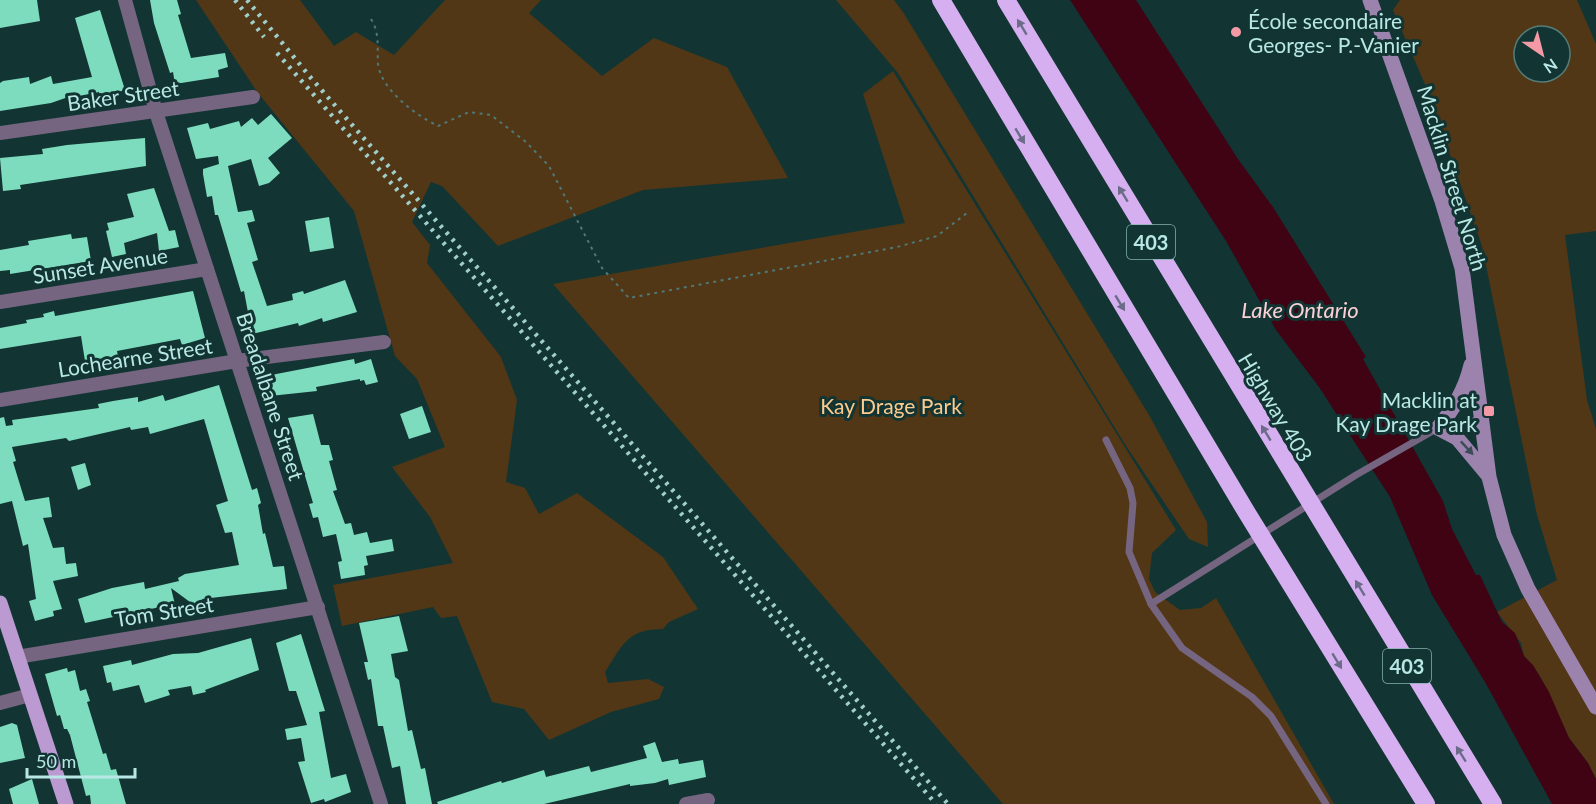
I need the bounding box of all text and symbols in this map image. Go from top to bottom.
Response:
place label: École secondaire Georges- P.-Vanier [1248,8,1419,57]
one-way arrow [1017,18,1027,35]
north arrow [1512,24,1572,84]
marker: École secondaire Georges- P.-Vanier [1229,25,1243,39]
text: N [1540,55,1561,78]
street label: Baker Street [65,75,181,115]
street label: Macklin Street North [1413,82,1493,274]
one-way arrow [1015,128,1025,145]
one-way arrow [1117,186,1128,202]
road number: 403 [1127,225,1175,259]
street label: Sunset Avenue [31,242,169,288]
one-way arrow [1115,295,1126,311]
water label: Lake Ontario [1241,296,1359,323]
street label: Breadalbane Street [232,309,310,483]
street label: Lochearne Street [56,332,215,382]
street label: Highway 403 [1234,348,1318,466]
place label: Macklin at Kay Drage Park [1335,387,1477,436]
park label: Kay Drage Park [820,393,962,418]
marker: Macklin at Kay Drage Park [1482,404,1496,418]
one-way arrow [1261,425,1272,441]
one-way arrow [1460,441,1474,456]
one-way arrow [1355,580,1366,596]
street label: Tom Street [113,591,216,631]
road number: 403 [1383,649,1431,683]
one-way arrow [1332,653,1343,669]
scale bar [27,741,135,779]
one-way arrow [1456,746,1467,763]
text: 50 m [36,750,76,772]

